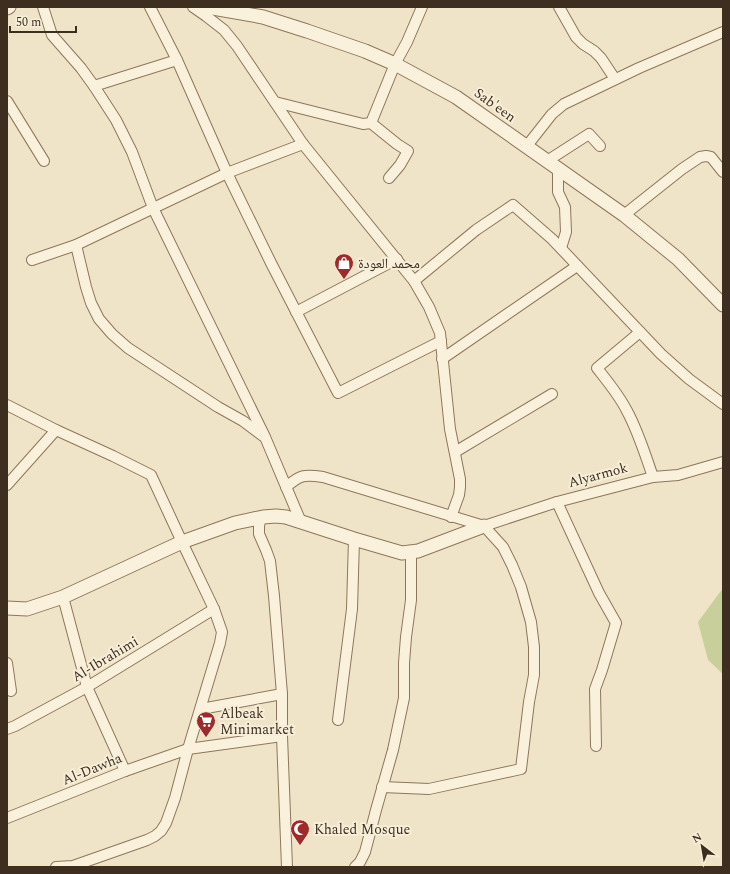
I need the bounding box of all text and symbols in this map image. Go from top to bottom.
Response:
scale bar [10,8,76,34]
text: 50 m [16,13,41,32]
street label: Sab'een [470,83,520,127]
shop icon: محمد العودة [333,252,355,280]
place label: محمد العودة [358,253,420,274]
street label: Alyarmok [566,457,630,493]
street label: Al-Ibrahimi [68,631,142,687]
place label: Albeak Minimarket [220,703,294,740]
supermarket icon: Albeak Minimarket [195,710,217,738]
street label: Al-Dawha [59,747,125,791]
mosque icon: Khaled Mosque [289,818,311,846]
place label: Khaled Mosque [314,819,411,840]
north arrow [682,826,722,866]
text: N [689,828,705,847]

